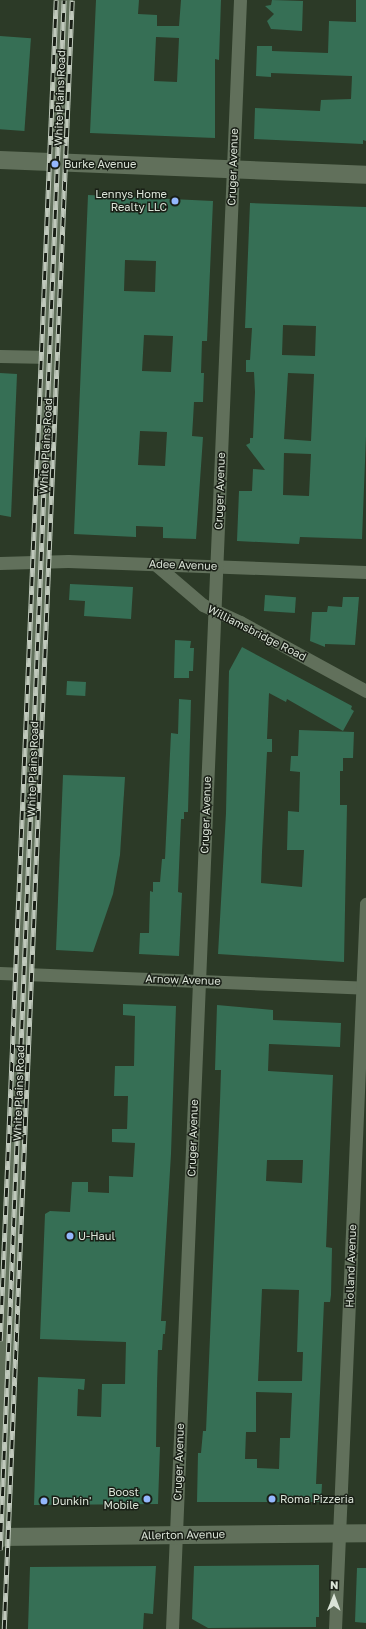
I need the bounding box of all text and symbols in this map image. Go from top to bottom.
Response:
street label: White Plains Road [52,50,68,146]
street label: Cruger Avenue [225,128,241,206]
place label: Burke Avenue [64,157,136,171]
marker: Burke Avenue [49,158,61,170]
place label: Lennys Home Realty LLC [95,188,167,214]
marker: Lennys Home Realty LLC [170,196,180,206]
street label: White Plains Road [37,398,55,494]
street label: Cruger Avenue [212,452,228,530]
street label: Adee Avenue [149,557,217,573]
street label: Williamsbridge Road [205,602,309,664]
street label: White Plains Road [25,721,41,817]
street label: Cruger Avenue [198,776,214,854]
street label: Arnow Avenue [145,972,221,988]
street label: White Plains Road [11,1045,27,1141]
street label: Cruger Avenue [185,1099,201,1177]
street label: Holland Avenue [343,1224,359,1308]
place label: U-Haul [78,1229,115,1243]
marker: U-Haul [65,1231,75,1241]
street label: Cruger Avenue [171,1423,187,1501]
place label: Boost Mobile [103,1486,139,1512]
place label: Roma Pizzeria [280,1492,354,1506]
place label: Dunkin' [52,1494,91,1508]
marker: Boost Mobile [142,1494,152,1504]
marker: Roma Pizzeria [267,1494,277,1504]
marker: Dunkin' [39,1496,49,1506]
street label: Allerton Avenue [141,1528,225,1542]
north arrow [314,1577,354,1617]
text: N [330,1578,339,1591]

